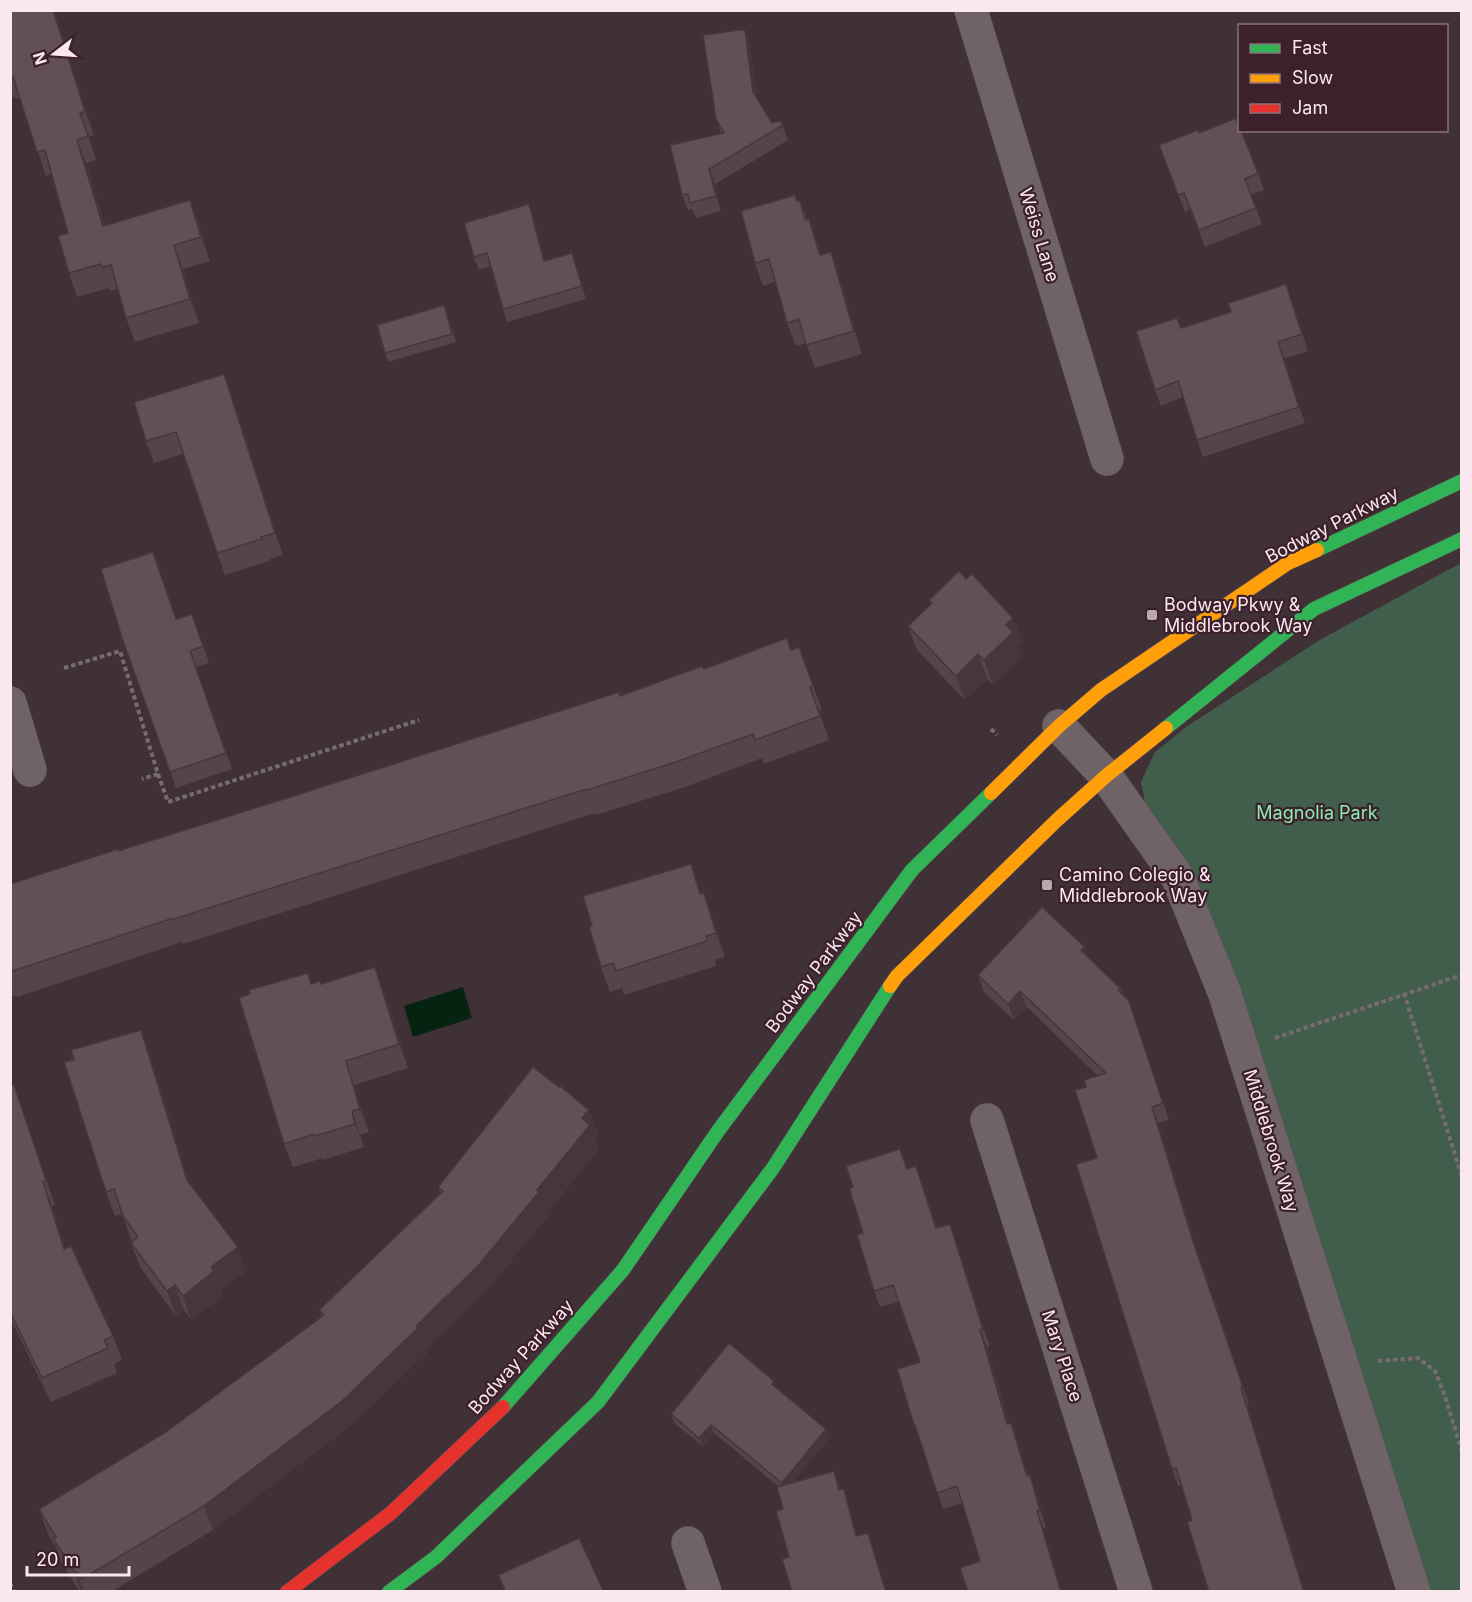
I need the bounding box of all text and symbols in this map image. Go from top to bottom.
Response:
north arrow [24,24,84,84]
legend [1238,24,1448,132]
text: Fast [1292,37,1328,58]
text: N [28,50,51,67]
text: Slow [1292,67,1333,88]
text: Jam [1292,97,1328,118]
street label: Weiss Lane [1015,185,1064,284]
street label: Bodway Parkway [1262,482,1402,567]
place label: Bodway Pkwy & Middlebrook Way [1164,594,1312,636]
marker: Bodway Pkwy & Middlebrook Way [1145,608,1159,622]
park label: Magnolia Park [1256,802,1378,823]
place label: Camino Colegio & Middlebrook Way [1059,864,1211,906]
marker: Camino Colegio & Middlebrook Way [1040,878,1054,892]
street label: Bodway Parkway [761,907,866,1037]
street label: Middlebrook Way [1240,1067,1303,1215]
street label: Bodway Parkway [464,1295,577,1418]
street label: Mary Place [1038,1307,1087,1404]
scale bar [27,1539,129,1577]
text: 20 m [36,1549,79,1570]

